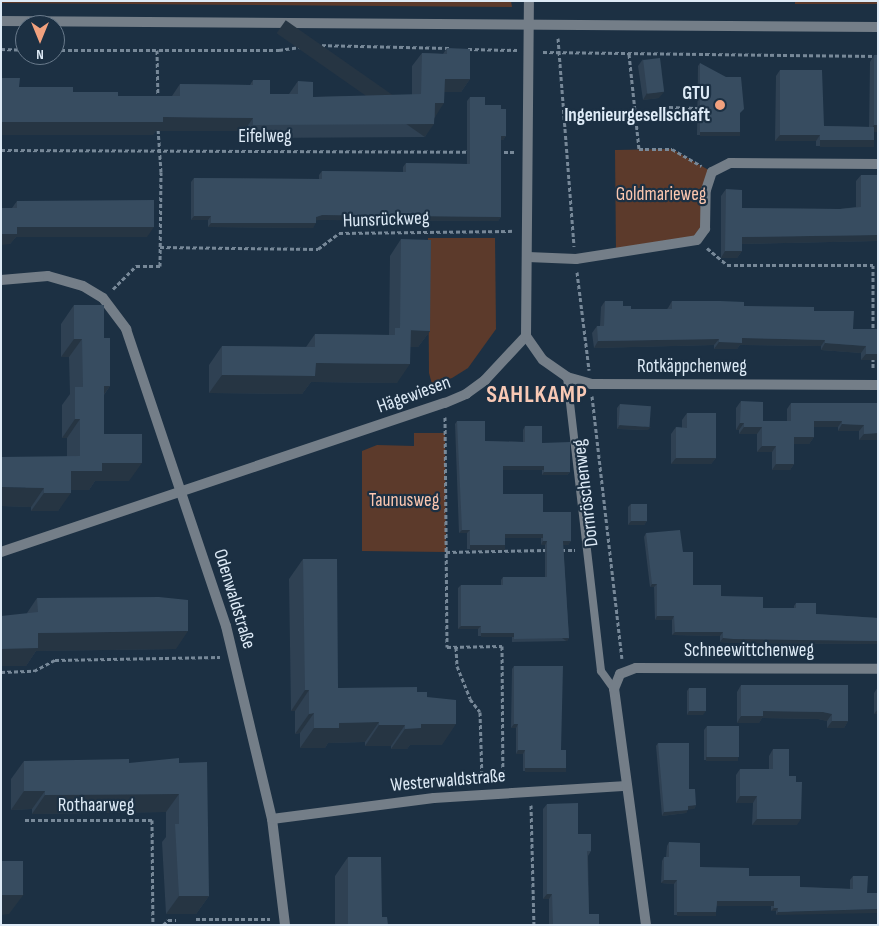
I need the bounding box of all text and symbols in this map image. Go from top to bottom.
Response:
north arrow [15,15,65,65]
text: N [36,46,44,63]
place label: GTU Ingenieurgesellschaft [564,83,710,127]
marker: GTU Ingenieurgesellschaft [714,99,726,111]
street label: Eifelweg [238,126,292,148]
park label: Goldmarieweg [616,184,706,206]
street label: Hunsrückweg [342,207,430,233]
street label: Rotkäppchenweg [637,356,747,378]
street label: Hägewiesen [374,371,454,419]
district label: SAHLKAMP [485,381,589,409]
street label: Dornröschenweg [568,438,604,548]
park label: Taunusweg [369,490,439,512]
street label: Odenwaldstraße [208,546,260,652]
street label: Schneewittchenweg [684,640,814,662]
street label: Westerwaldstraße [390,765,506,797]
street label: Rothaarweg [58,795,134,817]

